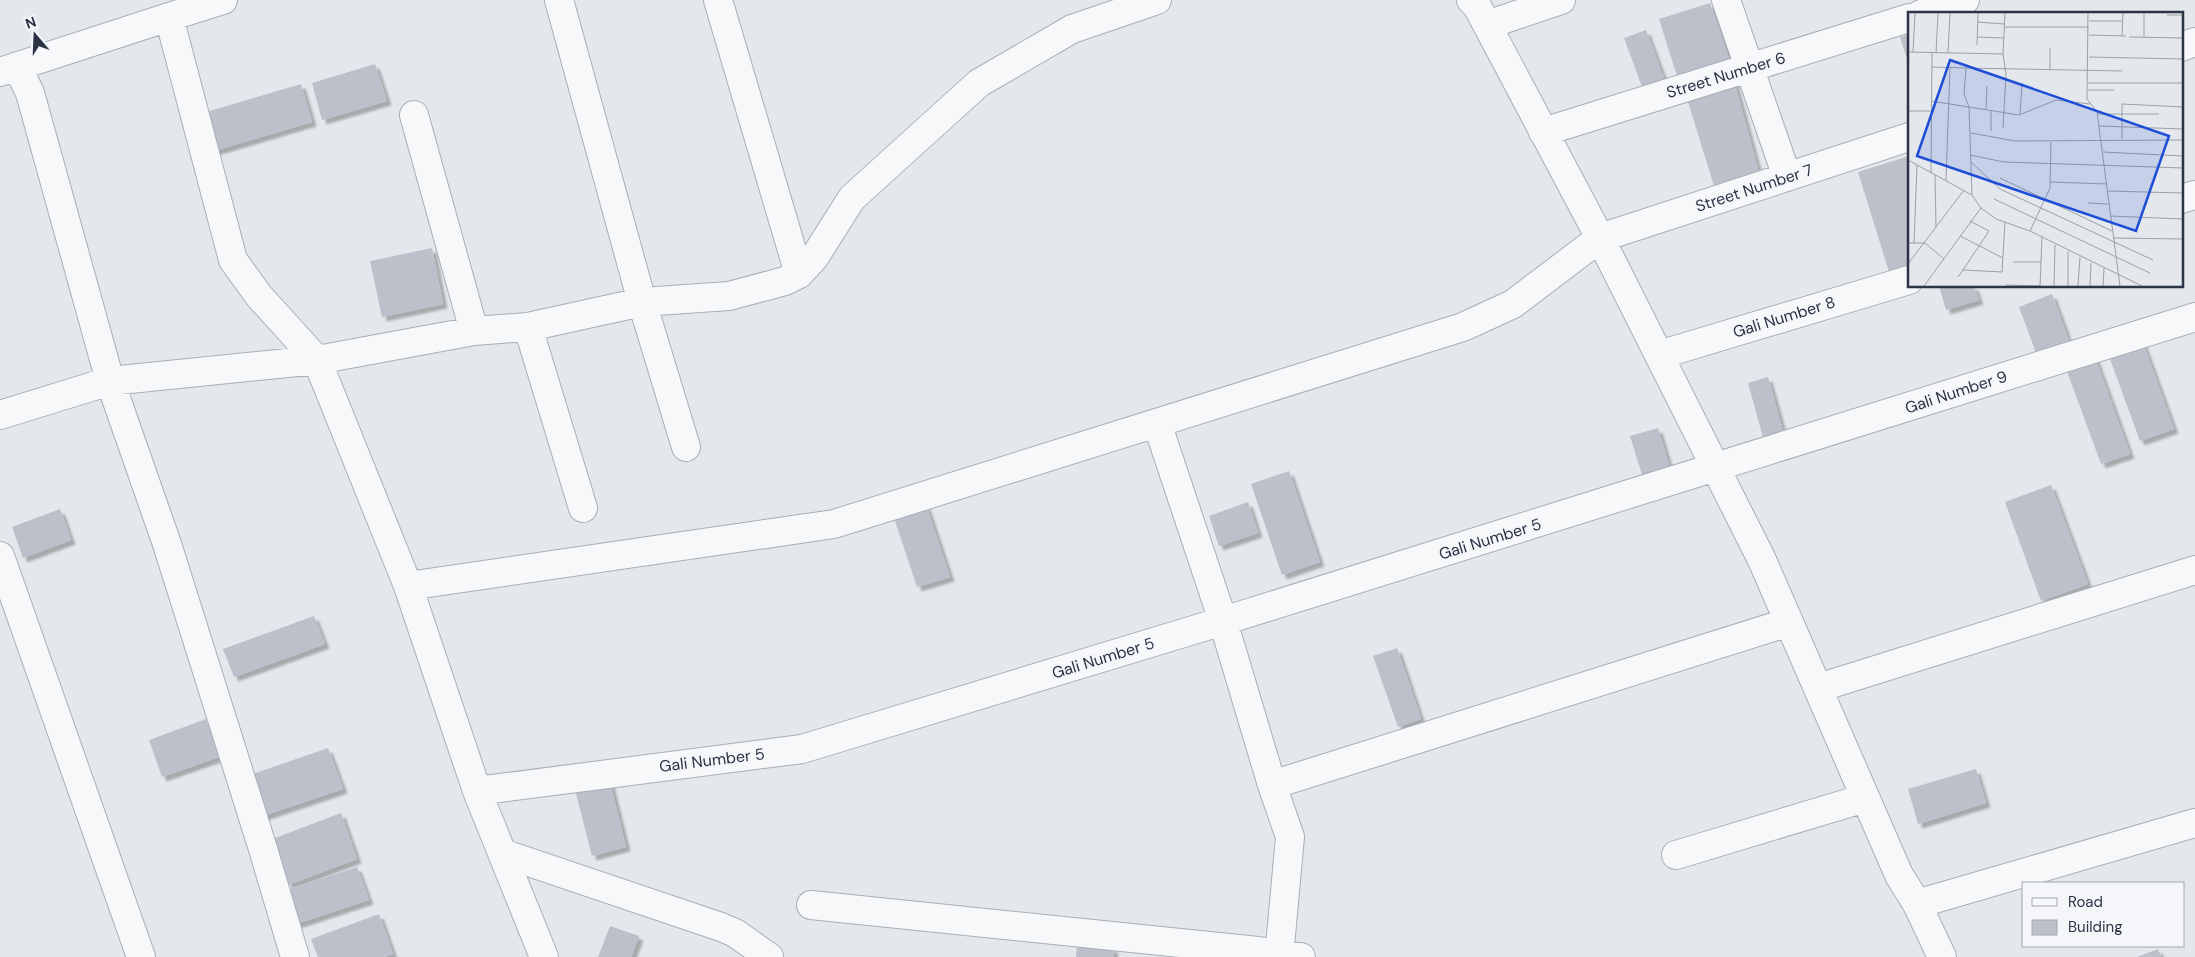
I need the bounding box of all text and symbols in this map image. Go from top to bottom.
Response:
north arrow [10,10,60,60]
inset map [1908,12,2182,288]
text: N [23,13,39,33]
street label: Street Number 6 [1664,47,1788,103]
street label: Street Number 7 [1693,159,1815,217]
street label: Gali Number 8 [1730,291,1838,343]
street label: Gali Number 9 [1902,366,2010,418]
street label: Gali Number 5 [1436,513,1544,565]
street label: Gali Number 5 [1049,632,1157,684]
street label: Gali Number 5 [658,743,766,777]
legend [2022,882,2185,947]
text: Road [2068,892,2103,912]
text: Building [2068,917,2123,937]

